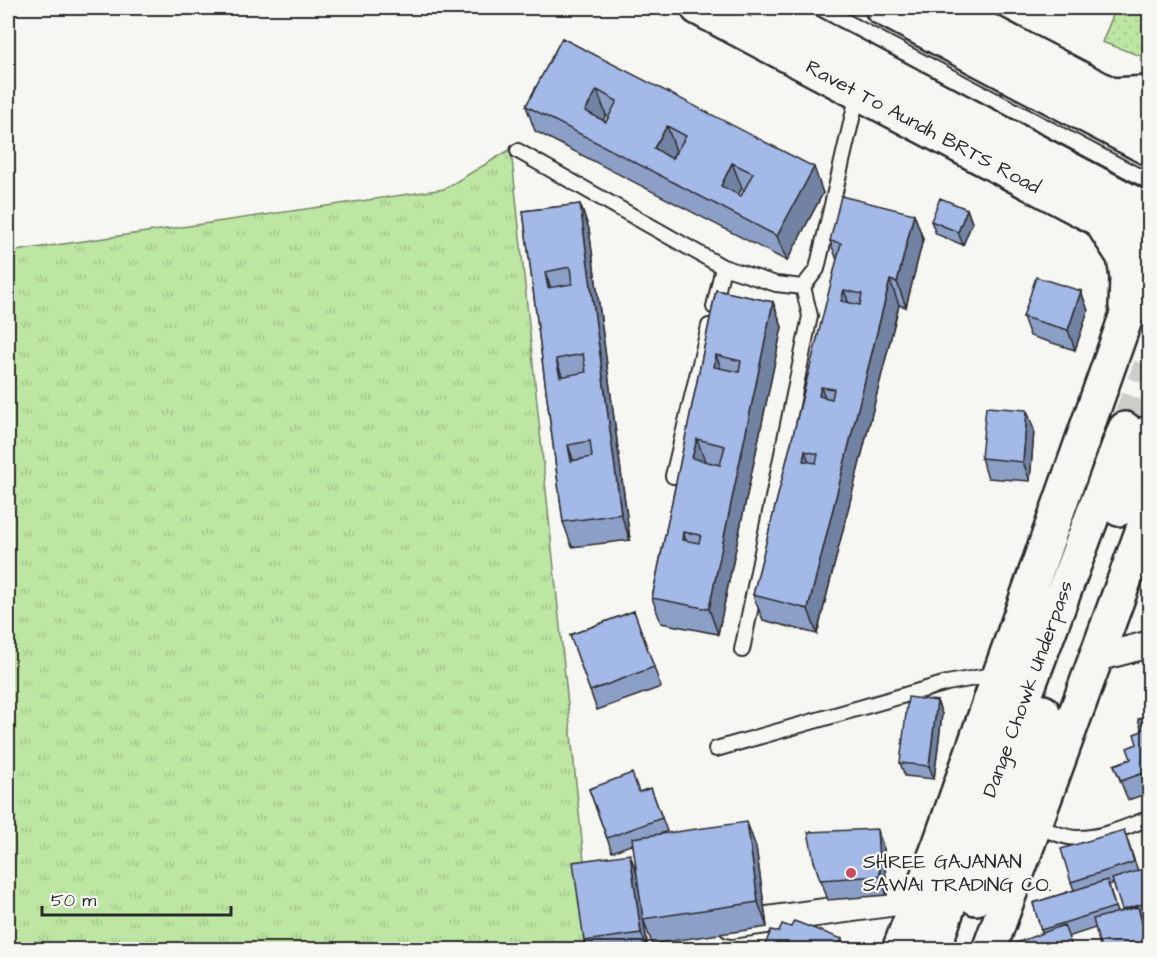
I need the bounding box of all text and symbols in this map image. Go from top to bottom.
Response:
street label: Ravet To Aundh BRTS Road [801,53,1045,201]
street label: Dange Chowk Underpass [976,577,1081,802]
place label: SHREE GAJANAN SAWAI TRADING CO. [863,848,1052,899]
marker: SHREE GAJANAN SAWAI TRADING CO. [844,866,858,880]
scale bar [42,879,231,917]
text: 50 m [51,888,96,913]

